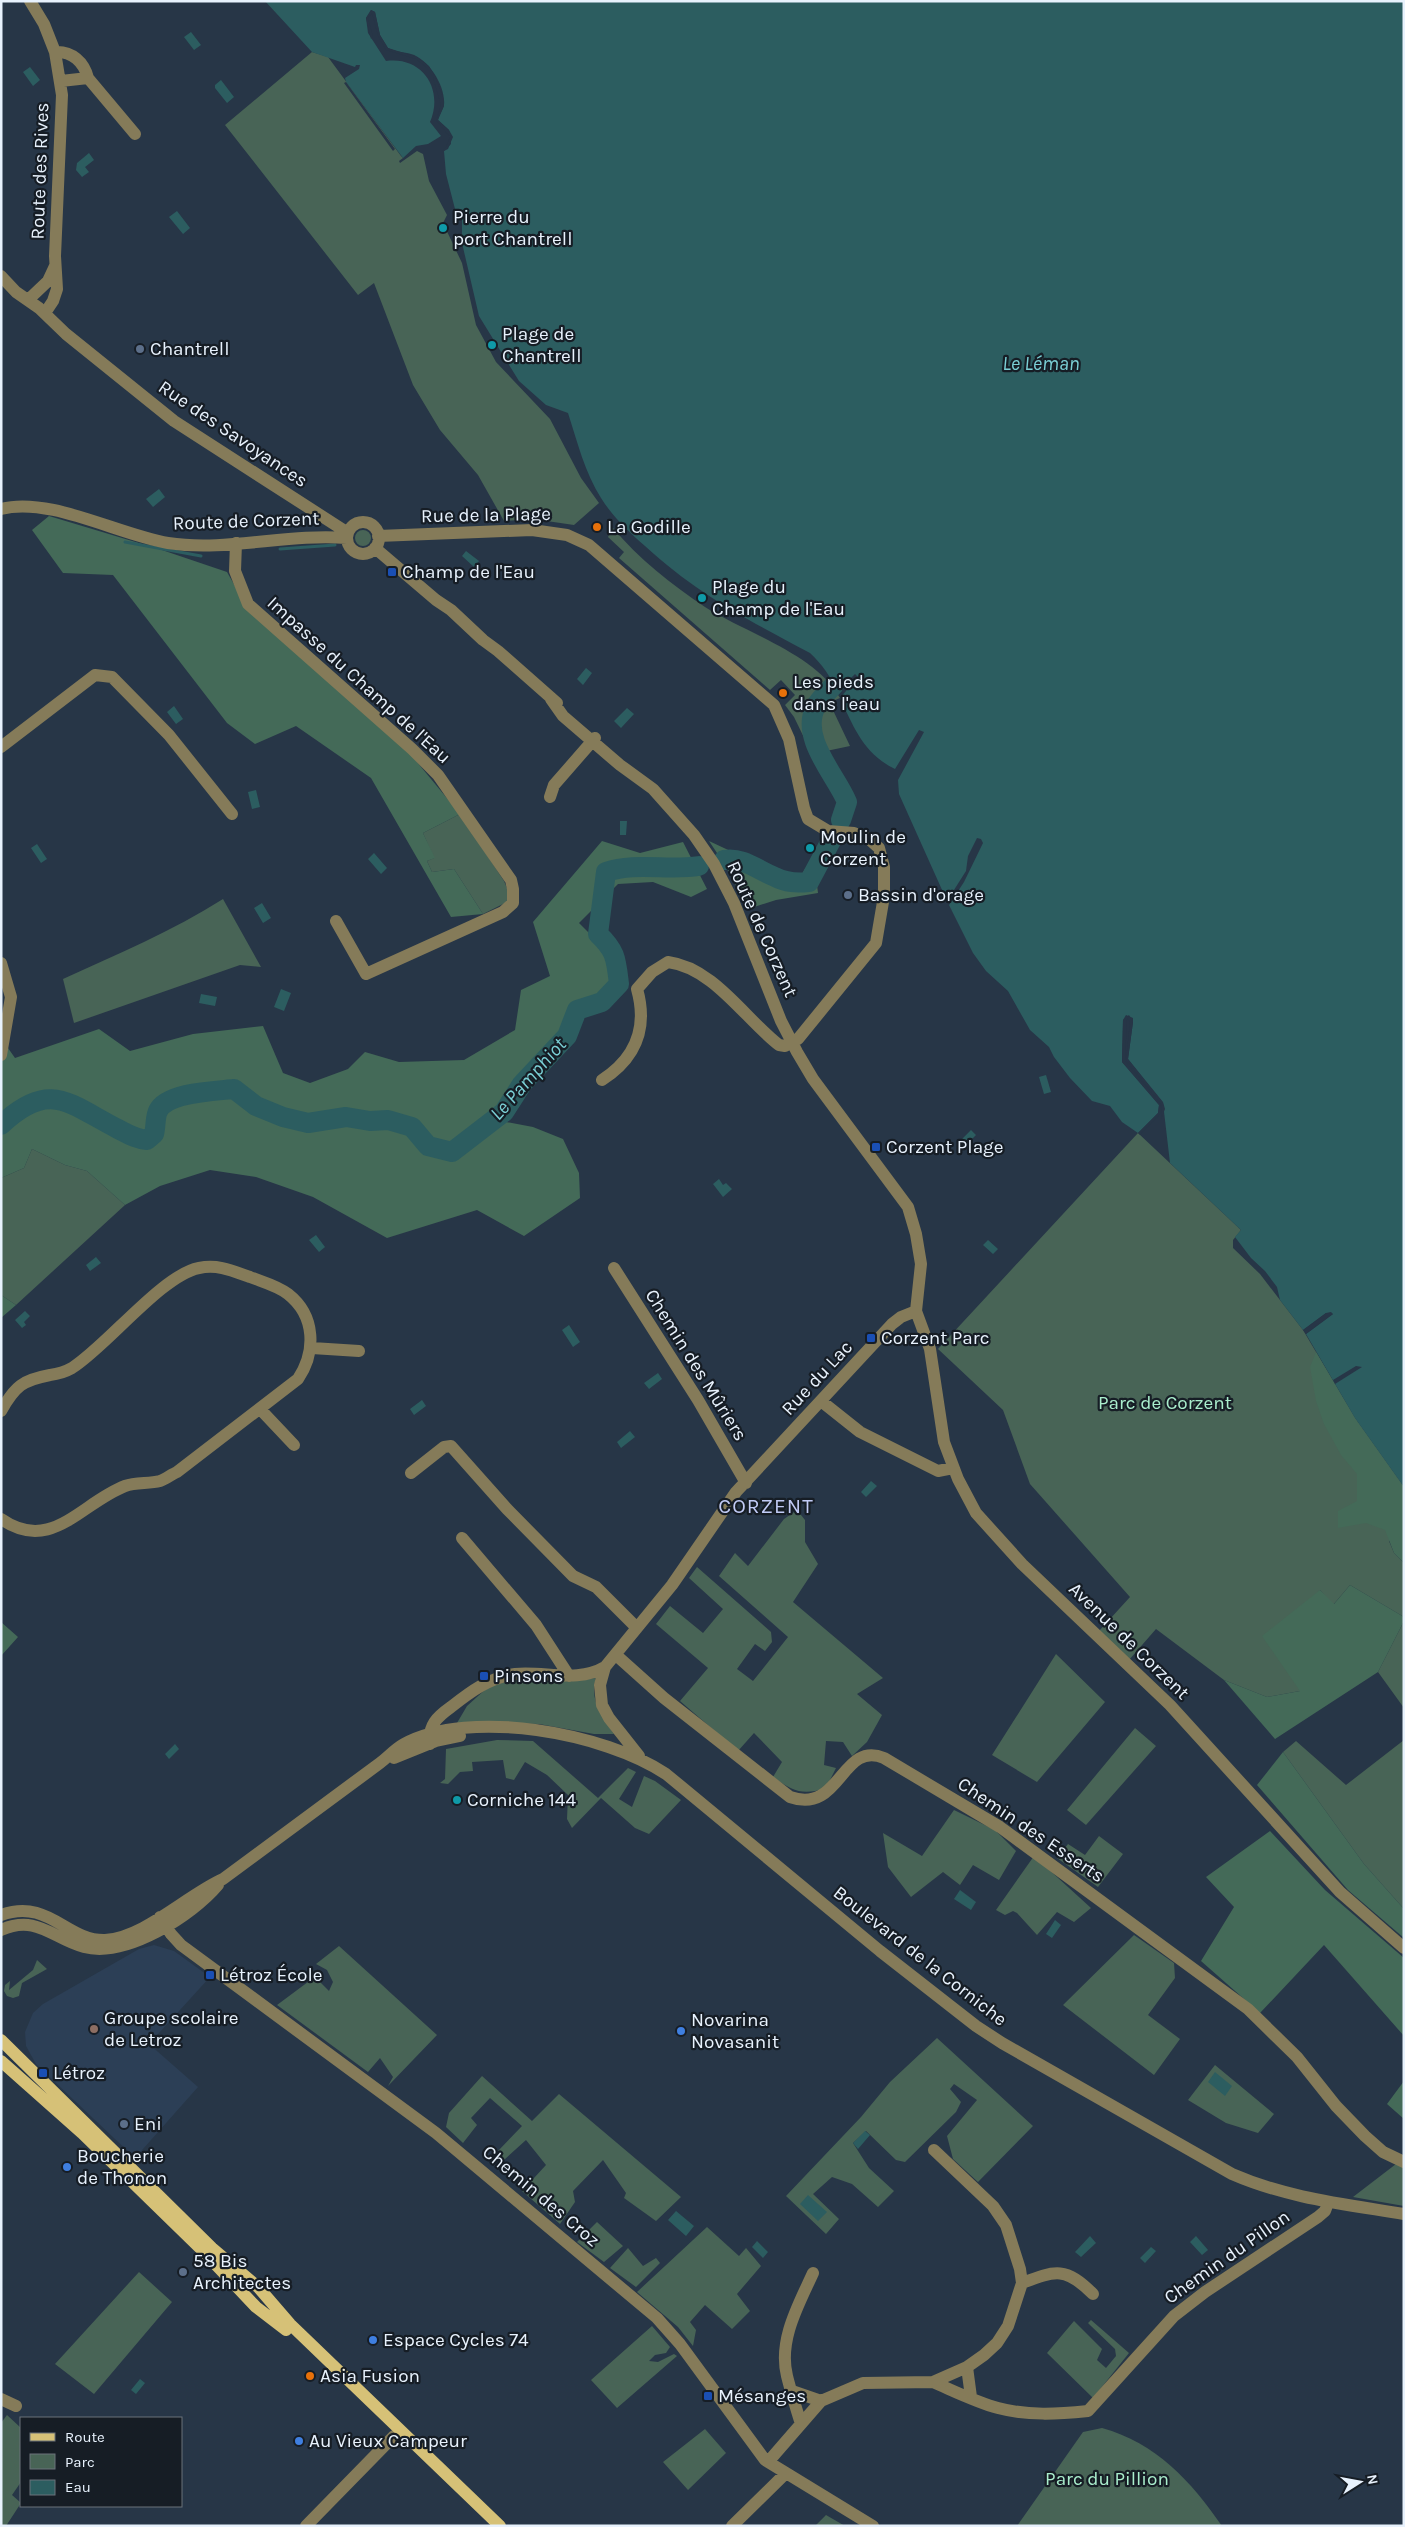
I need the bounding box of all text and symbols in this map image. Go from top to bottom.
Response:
street label: Route des Rives [27,102,53,240]
place label: Pierre du port Chantrell [453,206,572,250]
marker: Pierre du port Chantrell [437,222,449,234]
place label: Plage de Chantrell [502,323,581,367]
place label: Chantrell [150,338,229,360]
marker: Plage de Chantrell [486,339,498,351]
marker: Chantrell [134,343,146,355]
water label: Le Léman [1002,352,1080,375]
street label: Rue des Savoyances [154,376,312,492]
street label: Rue de la Plage [421,503,551,527]
street label: Route de Corzent [172,507,320,535]
place label: La Godille [607,516,691,538]
marker: La Godille [591,521,603,533]
place label: Champ de l'Eau [402,561,535,583]
marker: Champ de l'Eau [386,566,398,578]
place label: Plage du Champ de l'Eau [712,576,845,620]
street label: Impasse du Champ de l'Eau [263,592,455,768]
marker: Plage du Champ de l'Eau [696,592,708,604]
place label: Les pieds dans l'eau [793,671,880,715]
marker: Les pieds dans l'eau [777,687,789,699]
place label: Moulin de Corzent [820,826,906,870]
marker: Moulin de Corzent [804,842,816,854]
street label: Route de Corzent [722,857,802,1001]
place label: Bassin d'orage [858,884,984,906]
marker: Bassin d'orage [842,889,854,901]
water label: Le Pamphiot [485,1033,571,1125]
place label: Corzent Plage [886,1136,1004,1158]
marker: Corzent Plage [870,1141,882,1153]
street label: Chemin des Mûriers [640,1285,752,1445]
place label: Corzent Parc [881,1327,989,1349]
marker: Corzent Parc [865,1332,877,1344]
street label: Rue du Lac [777,1336,857,1420]
park label: Parc de Corzent [1098,1392,1232,1414]
district label: CORZENT [718,1494,814,1518]
street label: Avenue de Corzent [1064,1578,1194,1704]
place label: Pinsons [494,1665,563,1687]
marker: Pinsons [478,1670,490,1682]
street label: Chemin des Esserts [953,1773,1109,1887]
place label: Corniche 144 [467,1789,576,1811]
marker: Corniche 144 [451,1794,463,1806]
street label: Boulevard de la Corniche [829,1881,1011,2031]
place label: Létroz École [220,1963,323,1986]
marker: Létroz École [204,1969,216,1981]
place label: Groupe scolaire de Letroz [104,2007,239,2051]
place label: Novarina Novasanit [691,2009,779,2053]
marker: Groupe scolaire de Letroz [88,2023,100,2035]
marker: Novarina Novasanit [675,2025,687,2037]
place label: Létroz [53,2062,105,2084]
marker: Létroz [37,2067,49,2079]
place label: Eni [134,2113,162,2135]
marker: Eni [118,2118,130,2130]
street label: Chemin des Croz [478,2141,604,2251]
place label: Boucherie de Thonon [77,2145,167,2189]
marker: Boucherie de Thonon [61,2161,73,2173]
street label: Chemin du Pillon [1160,2205,1294,2309]
place label: 58 Bis Architectes [193,2250,291,2294]
marker: 58 Bis Architectes [177,2266,189,2278]
place label: Espace Cycles 74 [383,2329,529,2351]
marker: Espace Cycles 74 [367,2334,379,2346]
place label: Asia Fusion [320,2365,420,2387]
marker: Asia Fusion [304,2370,316,2382]
place label: Mésanges [718,2385,806,2407]
marker: Mésanges [702,2390,714,2402]
legend [20,2417,182,2507]
text: Route [65,2428,105,2446]
place label: Au Vieux Campeur [309,2430,467,2452]
marker: Au Vieux Campeur [293,2435,305,2447]
text: Parc [65,2453,95,2471]
north arrow [1335,2457,1385,2507]
park label: Parc du Pillion [1045,2468,1169,2490]
text: N [1363,2473,1382,2486]
text: Eau [65,2478,91,2496]

